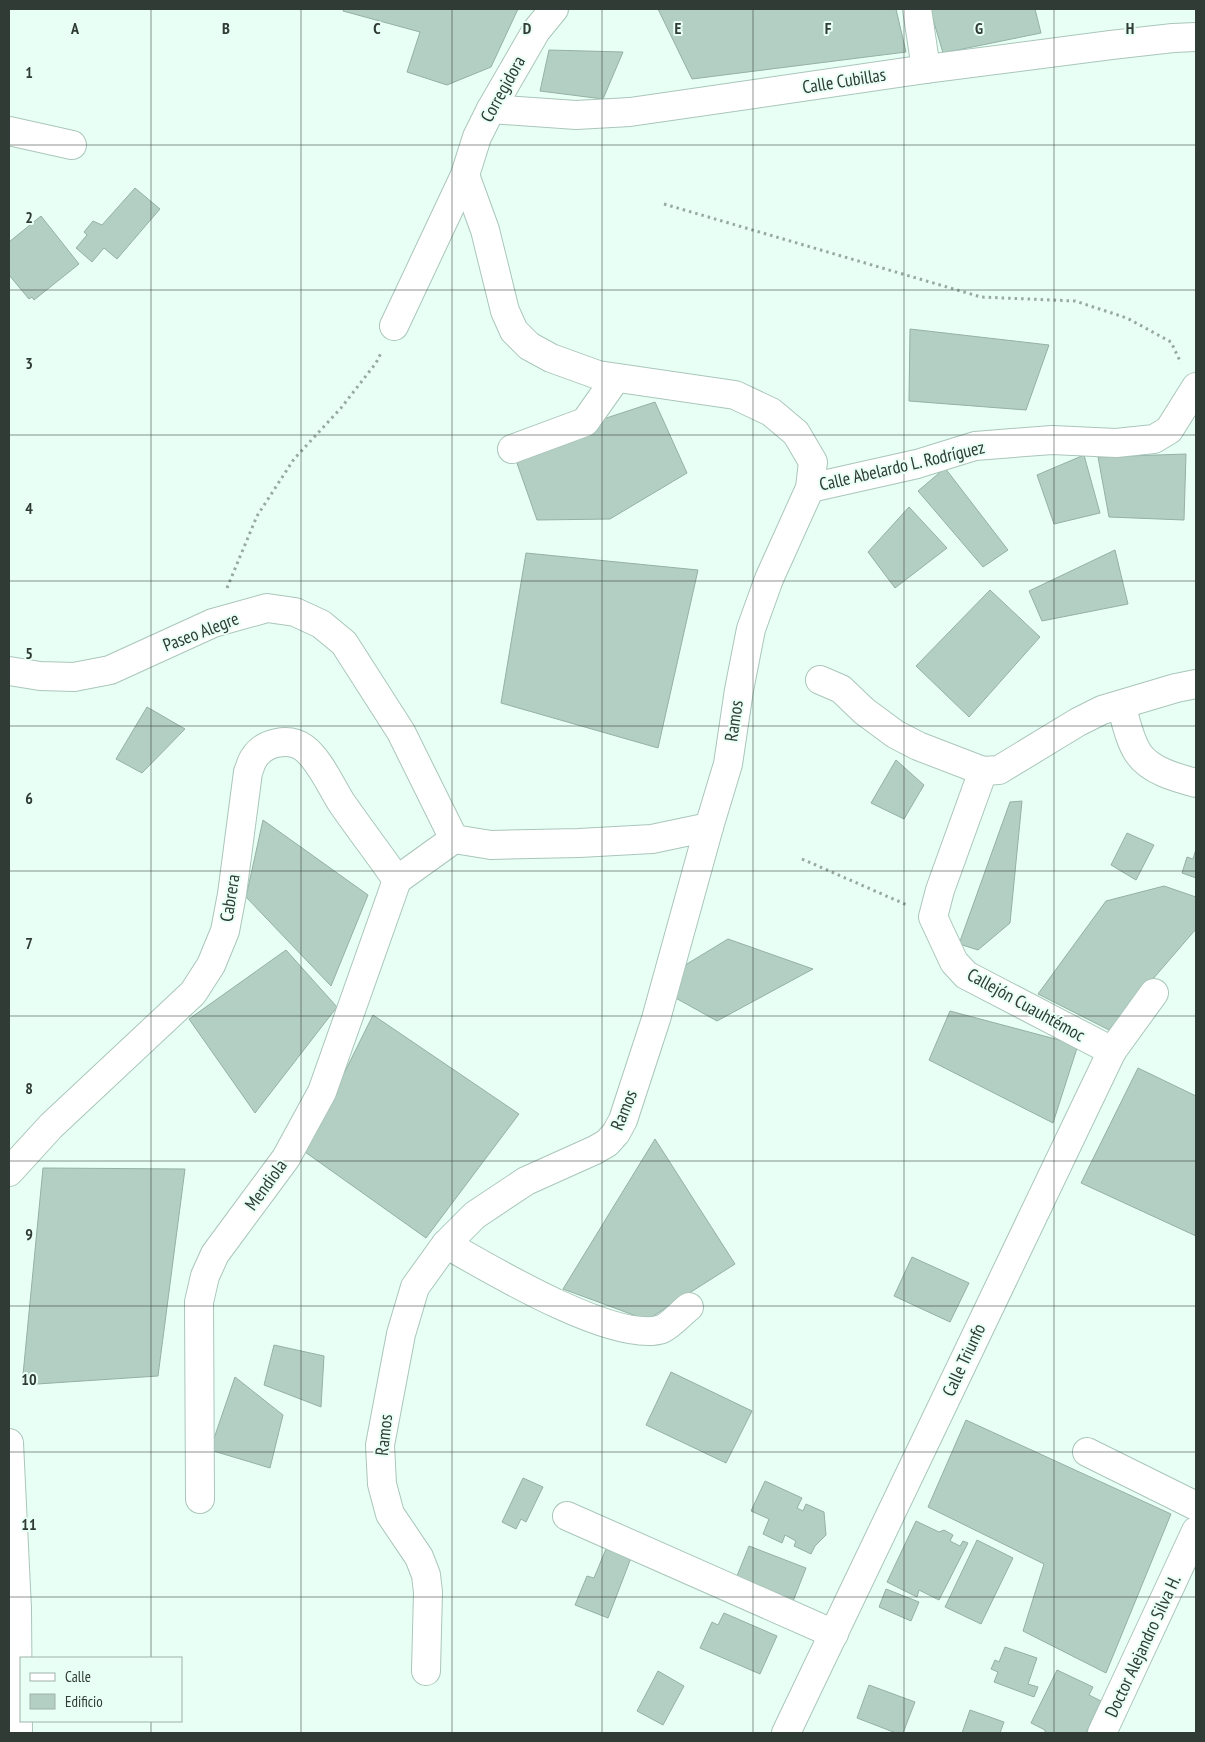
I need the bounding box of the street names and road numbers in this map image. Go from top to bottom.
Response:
street label: Corregidora [475,52,530,126]
street label: Calle Cubillas [801,63,887,98]
street label: Calle Abelardo L. Rodríguez [817,435,987,496]
street label: Paseo Alegre [160,607,242,657]
street label: Ramos [719,699,748,743]
street label: Cabrera [214,873,245,923]
street label: Callejón Cuauhtémoc [963,963,1090,1047]
street label: Ramos [605,1086,642,1133]
street label: Mendiola [239,1155,292,1215]
street label: Calle Triunfo [937,1320,990,1400]
street label: Ramos [370,1413,397,1457]
street label: Doctor Alejandro Silva H. [1099,1571,1186,1721]

